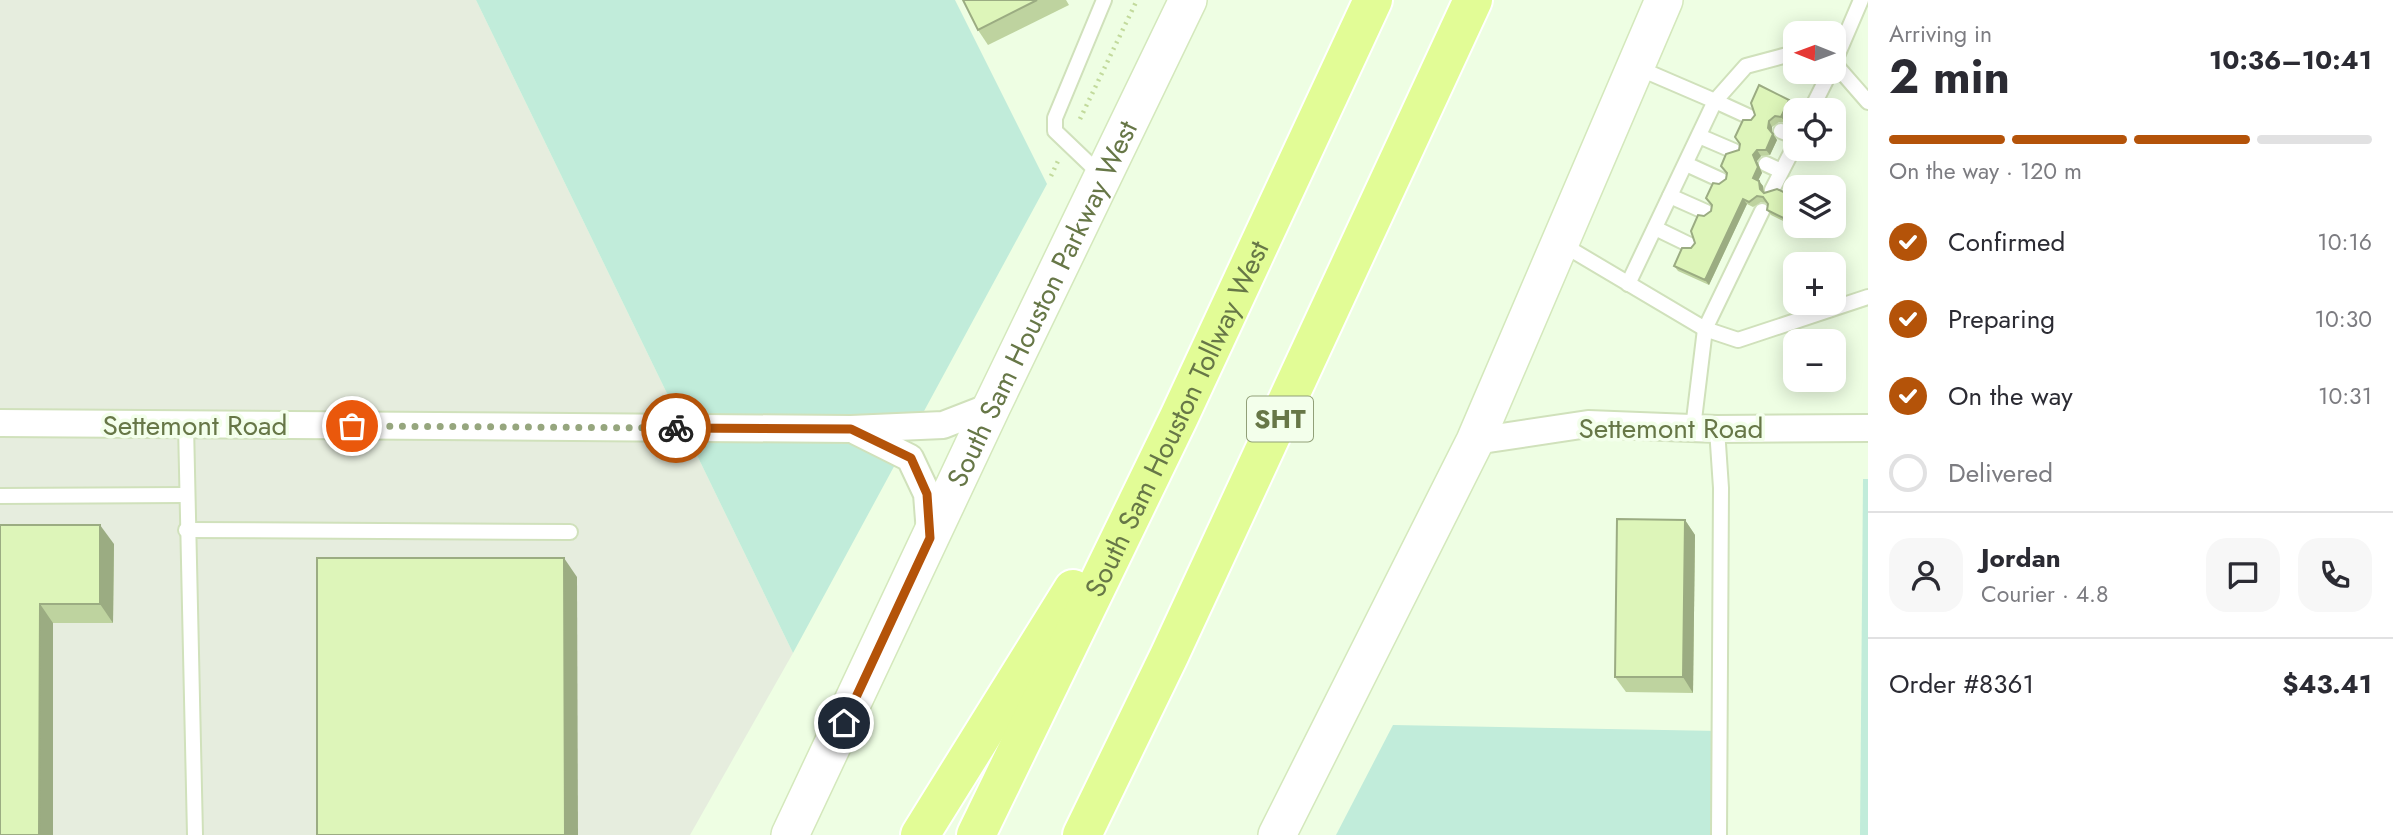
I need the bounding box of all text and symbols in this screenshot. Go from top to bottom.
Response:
text: Arriving in [1889,17,1992,51]
north arrow [1783,21,1846,84]
map controls [1783,21,1846,392]
text: 10:36–10:41 [2209,41,2372,79]
text: 2 min [1889,44,2010,110]
button: locate [1783,98,1846,161]
street label: South Sam Houston Parkway West [936,113,1147,494]
text: On the way · 120 m [1889,154,2082,188]
button: layers [1783,175,1846,238]
icon: check [1889,223,1927,261]
text: Confirmed [1948,223,2065,261]
text: 10:16 [2317,225,2372,259]
street label: South Sam Houston Tollway West [1074,234,1279,604]
button: + [1783,252,1846,315]
icon: check [1889,300,1927,338]
text: Preparing [1948,300,2055,338]
text: 10:30 [2315,302,2372,336]
button: − [1783,329,1846,392]
icon: check [1889,377,1927,415]
text: On the way [1948,377,2073,415]
text: 10:31 [2318,379,2372,413]
courier [641,393,711,463]
pin [322,396,382,456]
road number: SHT [1247,396,1313,442]
street label: Settemont Road [103,405,287,446]
icon: bag [333,407,371,445]
street label: Settemont Road [1579,408,1763,449]
icon: bike [657,409,695,447]
text: Delivered [1948,454,2053,492]
button: person [1889,538,1963,612]
button: chat [2206,538,2280,612]
button: phone [2298,538,2372,612]
text: Jordan [1981,539,2061,577]
text: Courier · 4.8 [1981,577,2109,611]
text: Order #8361 [1889,665,2034,703]
text: $43.41 [2282,665,2372,703]
pin [814,693,874,753]
icon: home [825,704,863,742]

